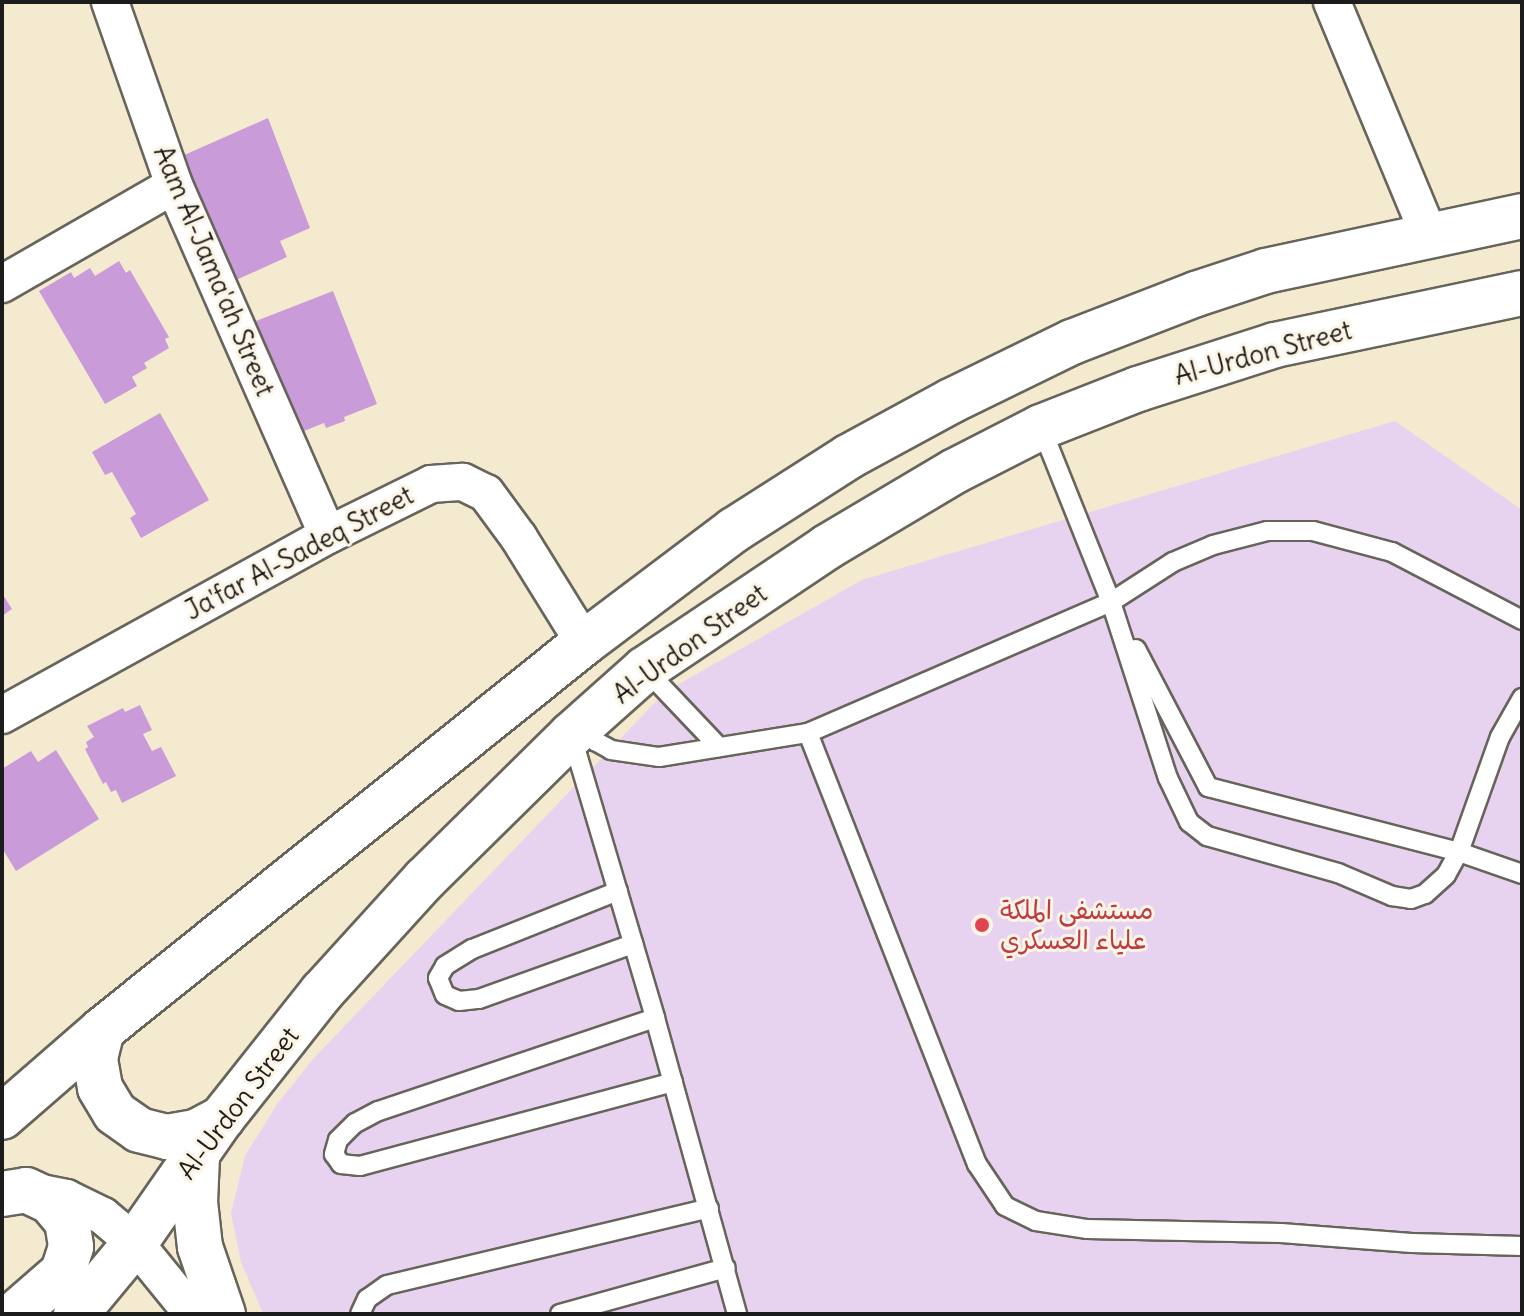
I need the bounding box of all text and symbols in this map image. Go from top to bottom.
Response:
street label: Aam Al-Jama'ah Street [147,141,281,401]
street label: Al-Urdon Street [1171,314,1355,392]
street label: Ja'far Al-Sadeq Street [180,480,418,626]
street label: Al-Urdon Street [607,578,773,710]
place label: مستشفى الملكة علياء العسكري [1000,894,1153,956]
marker: مستشفى الملكة علياء العسكري [971,914,993,936]
street label: Al-Urdon Street [171,1021,305,1185]

